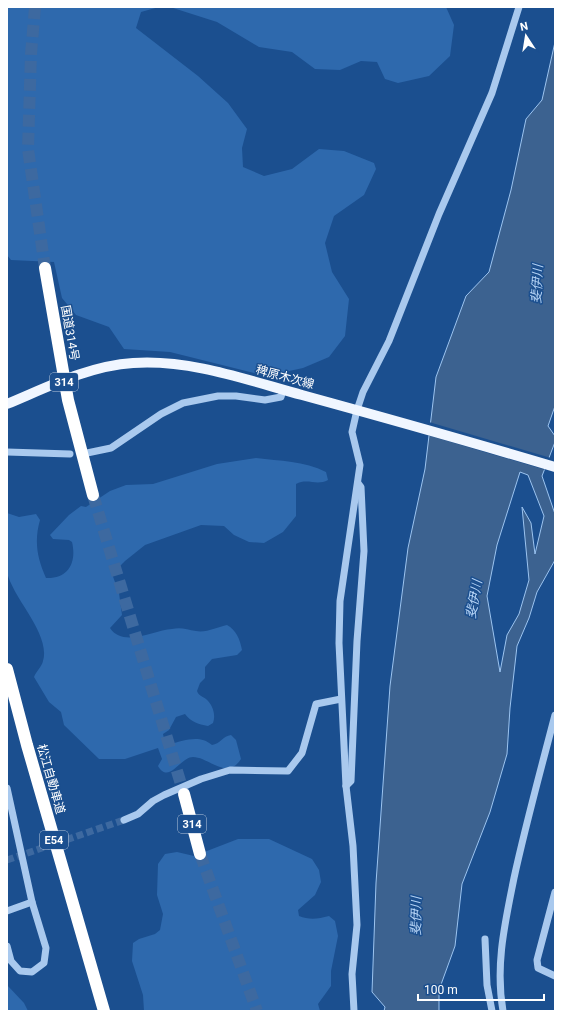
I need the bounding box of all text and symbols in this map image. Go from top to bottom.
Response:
north arrow [506,16,546,56]
text: N [519,19,529,34]
water label: 斐伊川 [528,262,546,304]
street label: 国道314号 [58,304,82,362]
street label: 稗原木次線 [254,362,316,392]
road number: 314 [50,373,78,391]
water label: 斐伊川 [463,577,485,620]
street label: 松江自動車道 [34,742,68,816]
road number: 314 [178,815,206,833]
road number: E54 [40,831,68,849]
water label: 斐伊川 [408,894,424,936]
scale bar [418,976,544,1002]
text: 100 m [424,983,458,997]

